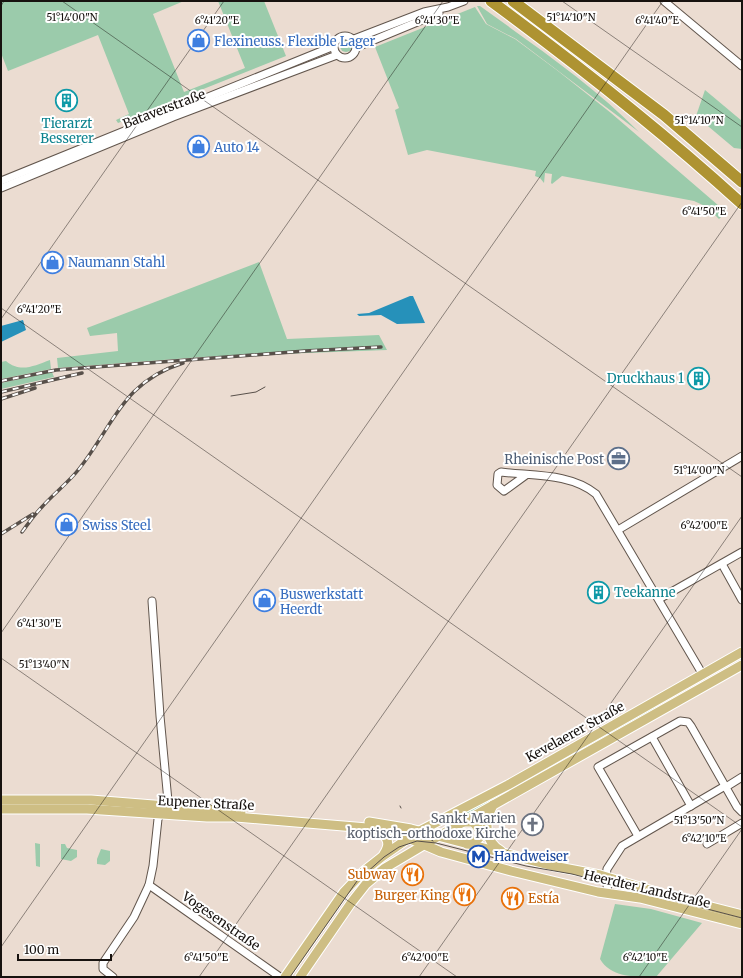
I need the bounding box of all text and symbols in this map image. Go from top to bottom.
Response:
text: 51°14'00"N [47,11,98,24]
text: 51°14'10"N [547,11,596,24]
text: 6°41'20"E [195,14,240,27]
text: 6°41'30"E [415,14,460,27]
text: 6°41'40"E [635,14,679,27]
shop icon: Flexineuss. Flexible Lager [186,28,212,54]
place label: Flexineuss. Flexible Lager [214,33,376,50]
street label: Bataverstraße [120,85,208,133]
building icon: Tierarzt Besserer [54,88,80,114]
text: 51°14'10"N [675,114,724,127]
place label: Tierarzt Besserer [40,115,94,147]
shop icon: Auto 14 [185,134,211,160]
place label: Auto 14 [213,139,260,156]
text: 6°41'50"E [682,205,727,218]
shop icon: Naumann Stahl [40,249,66,275]
place label: Naumann Stahl [68,254,165,271]
text: 6°41'20"E [17,303,62,316]
building icon: Druckhaus 1 [686,365,712,391]
place label: Druckhaus 1 [607,370,684,387]
office icon: Rheinische Post [606,446,632,472]
place label: Rheinische Post [504,451,604,468]
text: 51°14'00"N [674,464,725,477]
shop icon: Swiss Steel [54,512,80,538]
place label: Swiss Steel [82,517,151,534]
text: 6°42'00"E [681,519,728,532]
building icon: Teekanne [585,579,611,605]
place label: Teekanne [614,584,676,601]
place label: Buswerkstatt Heerdt [280,586,363,618]
shop icon: Buswerkstatt Heerdt [252,588,278,614]
text: 6°41'30"E [17,617,62,630]
text: 51°13'40"N [19,658,69,671]
street label: Kevelaerer Straße [523,698,627,766]
street label: Eupener Straße [157,792,255,814]
place label: Sankt Marien koptisch-orthodoxe Kirche [347,810,516,842]
church icon: Sankt Marien koptisch-orthodoxe Kirche [519,812,545,838]
text: 51°13'50"N [674,814,725,827]
text: 6°42'10"E [682,832,727,845]
metro station icon: Handweiser [465,843,491,869]
place label: Handweiser [494,848,569,865]
restaurant icon: Subway [399,861,425,887]
place label: Subway [347,866,396,883]
street label: Heerdter Landstraße [582,866,712,912]
restaurant icon: Burger King [452,882,478,908]
restaurant icon: Estía [500,885,526,911]
street label: Vogesenstraße [178,887,264,954]
place label: Burger King [374,887,450,904]
place label: Estía [528,890,559,907]
scale bar [18,936,111,962]
text: 100 m [24,942,59,957]
text: 6°41'50"E [184,951,229,964]
text: 6°42'00"E [402,951,449,964]
text: 6°42'10"E [623,951,668,964]

